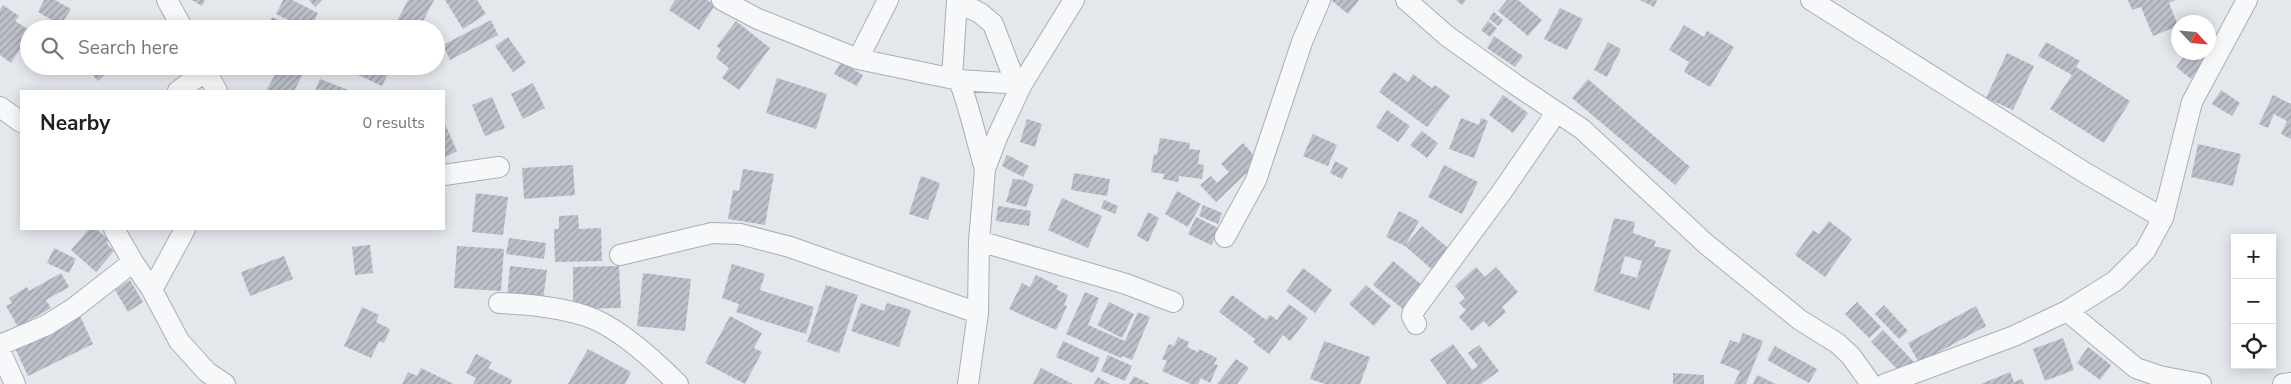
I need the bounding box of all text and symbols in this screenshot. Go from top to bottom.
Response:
north arrow [2171,15,2216,60]
search box [20,20,445,75]
icon: search [38,34,66,62]
text: Search here [78,35,179,61]
text: Nearby [40,109,110,137]
text: 0 results [363,112,425,134]
map controls [2231,234,2276,369]
button: + [2231,234,2276,279]
button: − [2231,279,2276,324]
button: locate [2231,324,2276,369]

